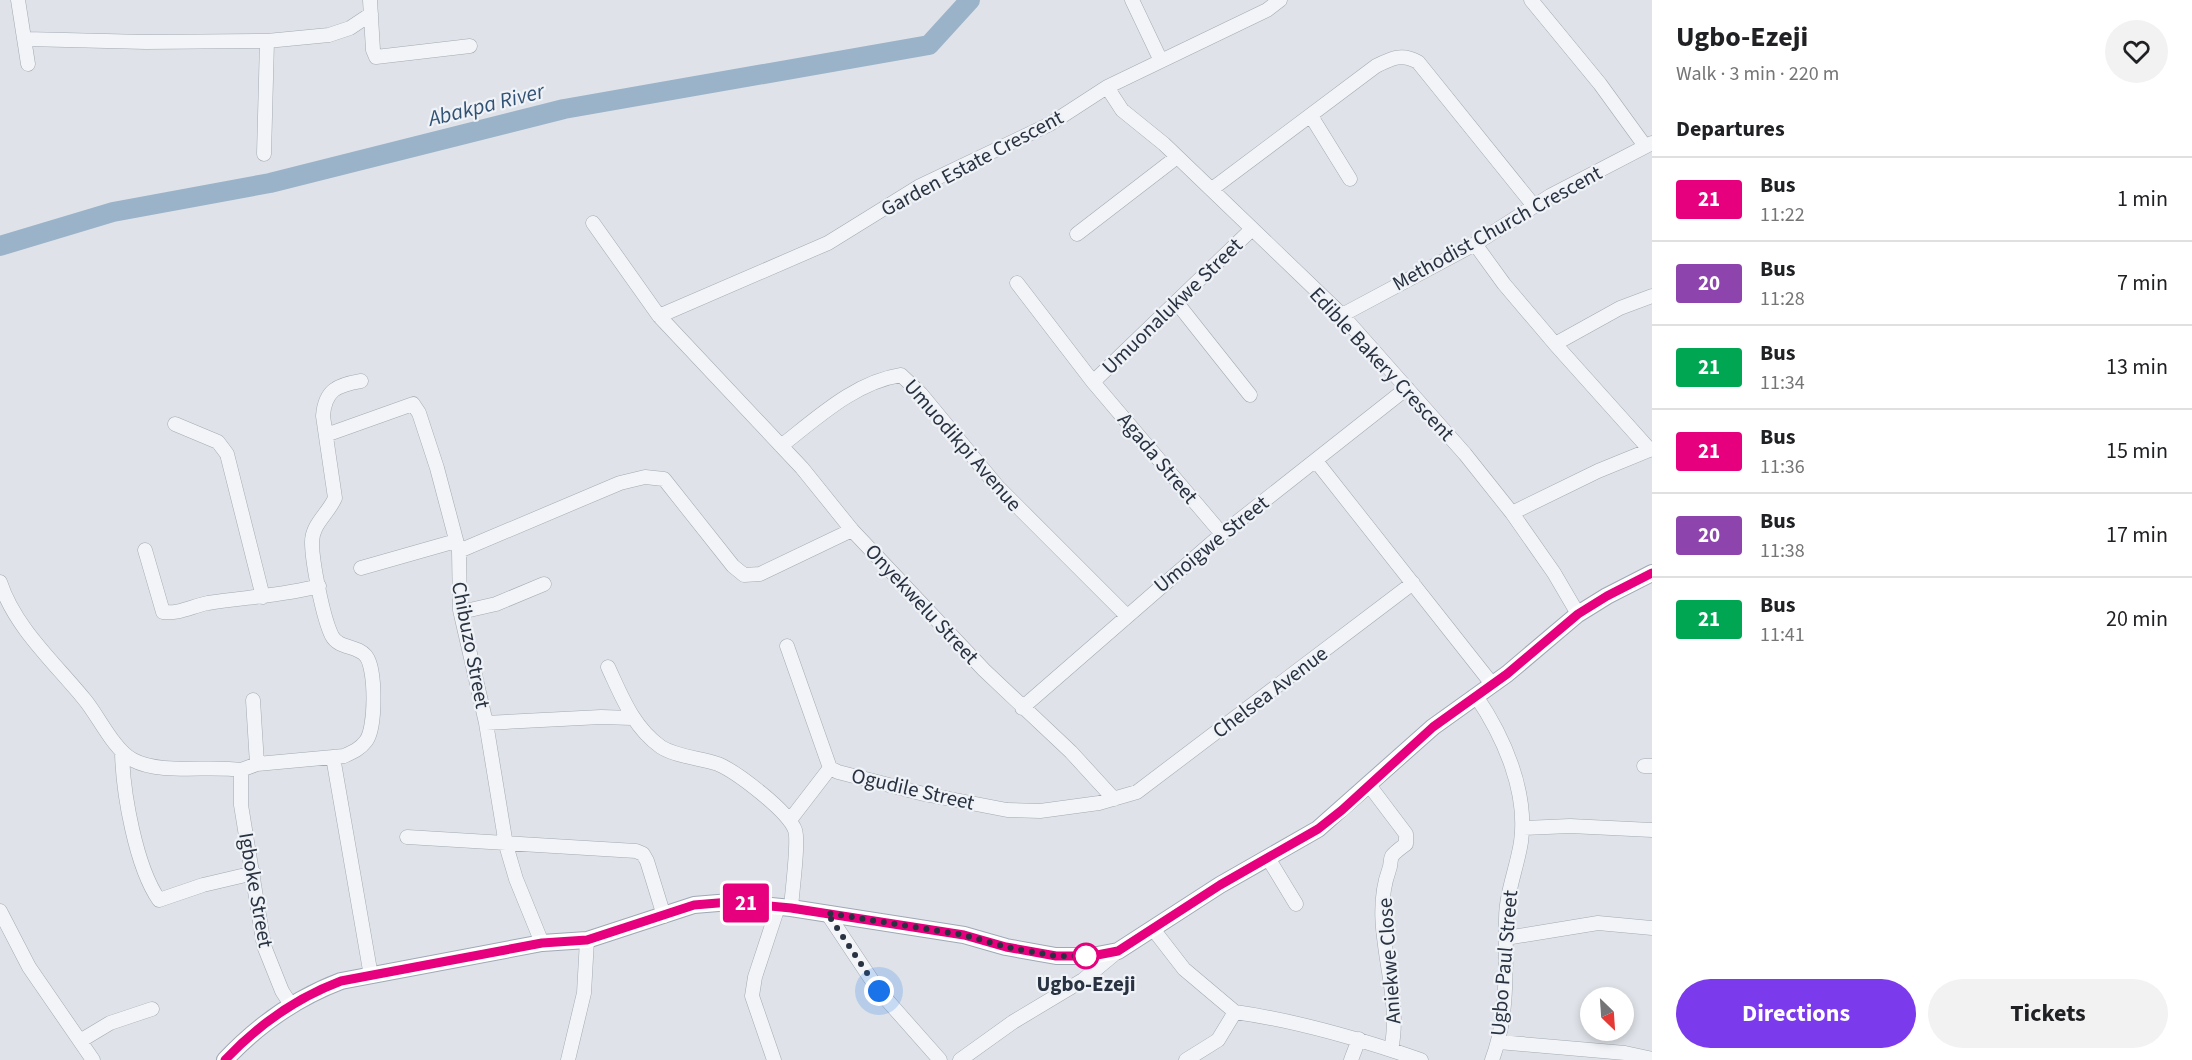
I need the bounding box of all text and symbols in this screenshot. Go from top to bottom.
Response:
text: Ugbo-Ezeji [1676,17,1808,57]
button: heart [2105,20,2168,83]
text: Walk · 3 min · 220 m [1676,60,1839,88]
water label: Abakpa River [423,75,549,135]
street label: Garden Estate Crescent [876,102,1068,224]
text: Departures [1676,113,1785,145]
street label: Methodist Church Crescent [1387,158,1607,298]
text: Bus [1760,169,1796,201]
text: 1 min [2117,183,2168,215]
text: 21 [1698,184,1720,214]
text: 11:22 [1760,201,1805,229]
street label: Umuonalukwe Street [1095,231,1249,381]
text: Bus [1760,253,1796,285]
text: 7 min [2117,267,2168,299]
text: 20 [1698,268,1720,298]
street label: Edible Bakery Crescent [1303,280,1461,448]
text: 11:28 [1760,285,1805,313]
text: Bus [1760,337,1796,369]
text: 13 min [2106,351,2168,383]
text: 21 [1698,352,1720,382]
text: 11:34 [1760,369,1805,397]
street label: Umuodikpi Avenue [897,372,1029,518]
street label: Agada Street [1111,406,1205,510]
text: Bus [1760,421,1796,453]
text: 15 min [2106,435,2168,467]
text: 21 [1698,436,1720,466]
text: 11:36 [1760,453,1805,481]
street label: Umoigwe Street [1147,488,1275,600]
text: Bus [1760,505,1796,537]
text: 17 min [2106,519,2168,551]
text: 20 [1698,520,1720,550]
street label: Onyekwelu Street [858,537,986,671]
text: 11:38 [1760,537,1805,565]
street label: Chibuzo Street [444,579,498,711]
text: Bus [1760,589,1796,621]
text: 20 min [2106,603,2168,635]
text: 21 [1698,604,1720,634]
text: 11:41 [1760,621,1805,649]
street label: Chelsea Avenue [1206,639,1334,745]
street label: Ogudile Street [849,760,977,818]
street label: Igboke Street [231,830,281,950]
line badge: 21 [719,884,773,922]
text: 21 [735,888,757,918]
street label: Ugbo Paul Street [1483,889,1525,1037]
street label: Aniekwe Close [1370,897,1408,1025]
marker: Ugbo-Ezeji [1073,943,1099,969]
place label: Ugbo-Ezeji [1036,969,1136,999]
your location [864,976,894,1006]
button: Directions [1676,979,1916,1048]
button: Tickets [1928,979,2168,1048]
north arrow [1580,987,1634,1041]
map controls [1580,987,1634,1041]

